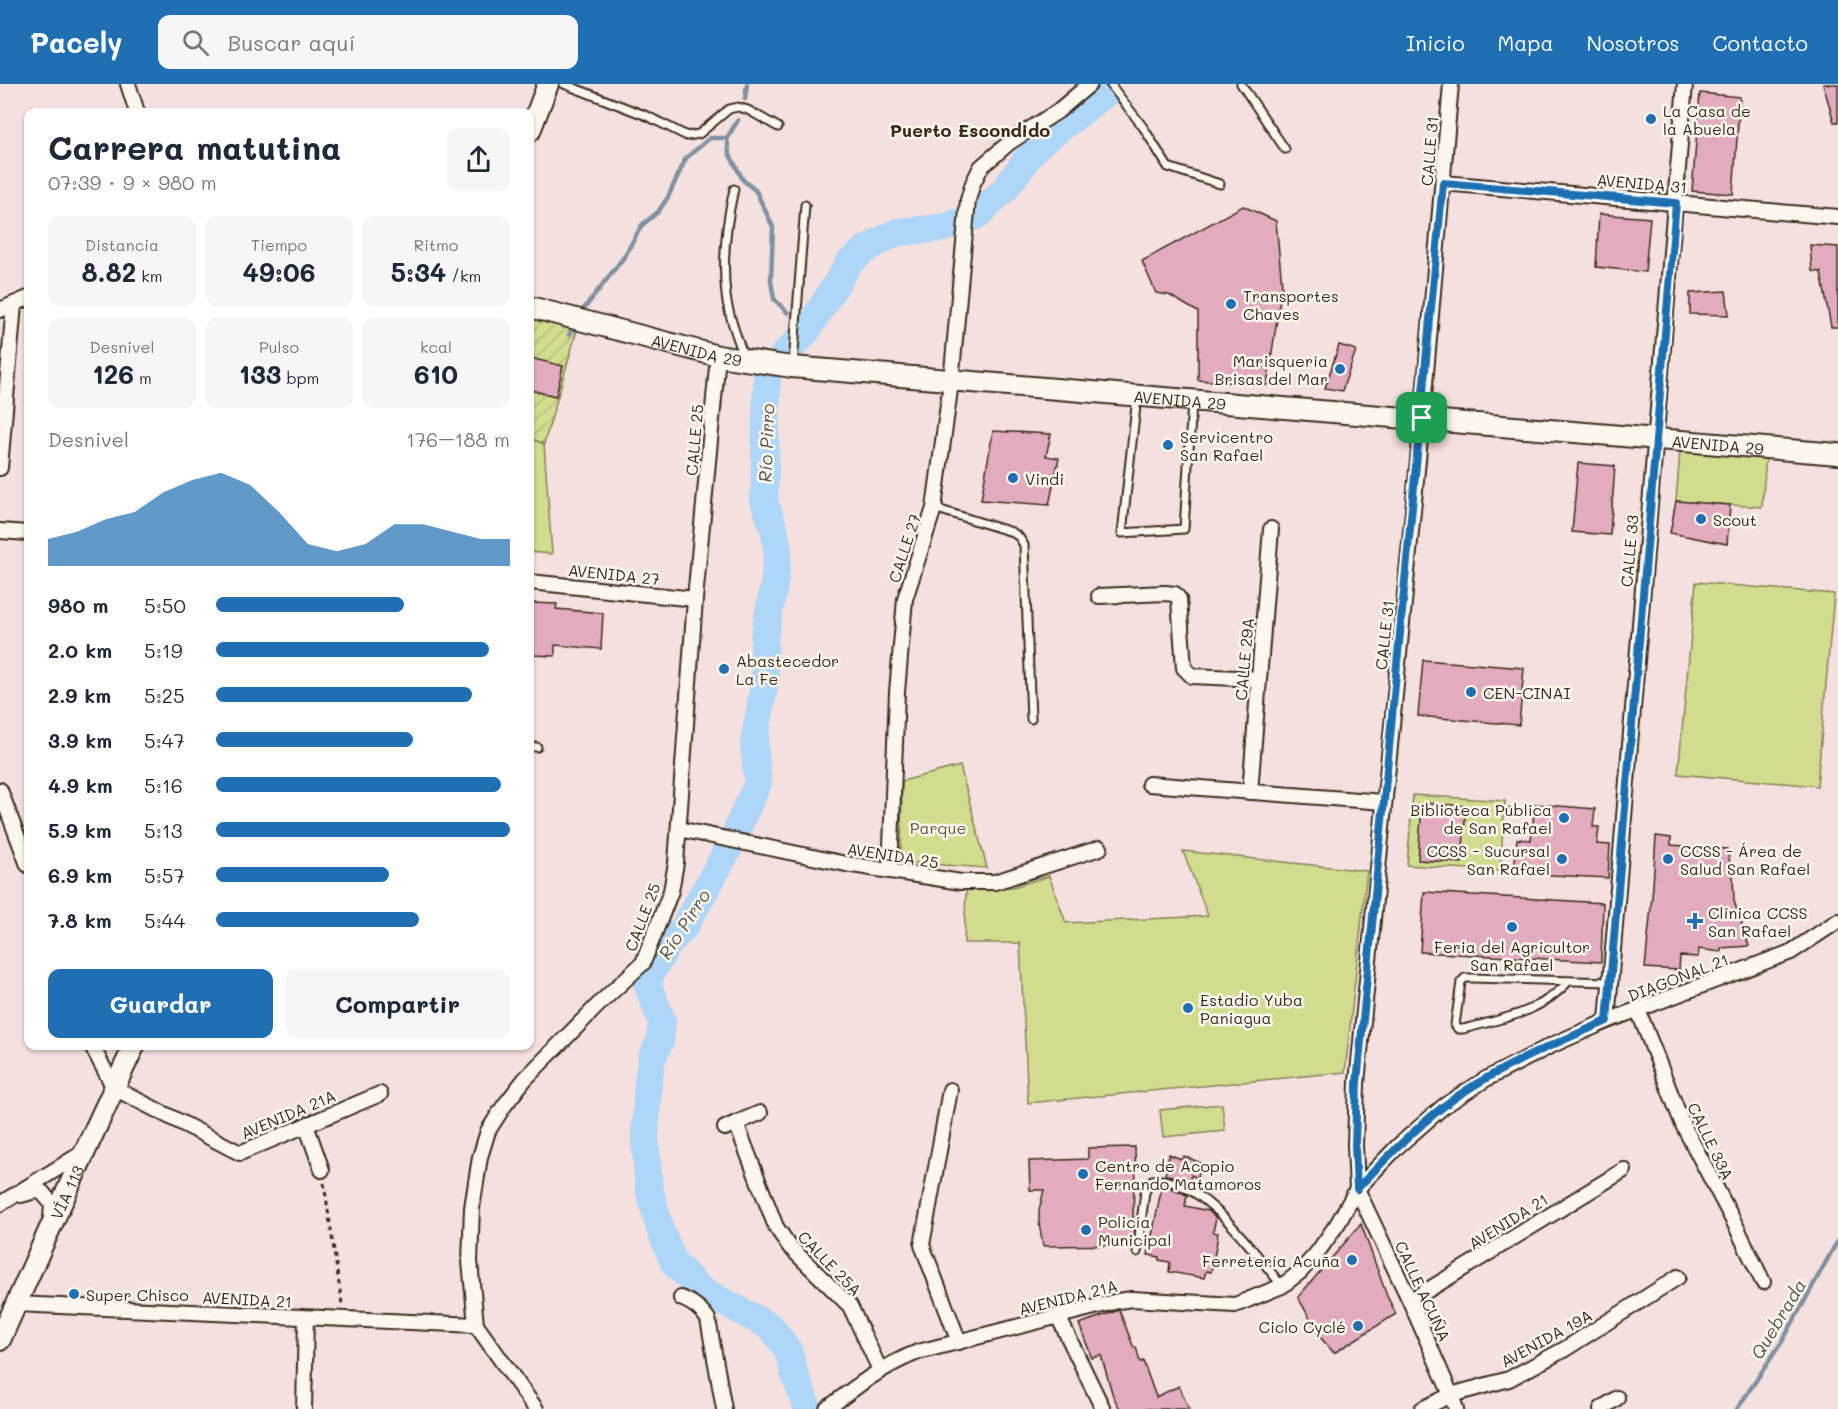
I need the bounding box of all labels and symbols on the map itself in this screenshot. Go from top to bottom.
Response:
place label: La Casa de la Abuela [1663,100,1751,139]
marker: La Casa de la Abuela [1644,112,1658,126]
street label: CALLE 31 [1415,115,1443,187]
district label: Puerto Escondido [890,118,1050,142]
street label: AVENIDA 31 [1596,169,1688,197]
place label: Transportes Chaves [1243,285,1339,324]
marker: Transportes Chaves [1224,297,1238,311]
street label: AVENIDA 29 [649,329,743,370]
place label: Marisquería Brisas del Mar [1215,350,1328,389]
marker: Marisquería Brisas del Mar [1333,362,1347,376]
street label: AVENIDA 29 [1133,385,1227,414]
pin [1396,392,1447,443]
street label: CALLE 25 [680,403,708,477]
water label: Río Pirro [753,403,779,483]
place label: Servicentro San Rafael [1180,426,1273,465]
street label: AVENIDA 29 [1671,430,1765,458]
marker: Servicentro San Rafael [1161,438,1175,452]
place label: Vindi [1025,468,1064,489]
marker: Vindi [1006,471,1020,485]
place label: Scout [1713,509,1757,530]
street label: CALLE 27 [883,511,925,585]
marker: Scout [1694,512,1708,526]
street label: CALLE 33 [1615,514,1643,588]
street label: AVENIDA 27 [567,559,661,589]
street label: CALLE 31 [1370,599,1398,671]
street label: CALLE 29A [1230,617,1258,701]
place label: Abastecedor La Fe [736,650,839,689]
marker: Abastecedor La Fe [717,662,731,676]
place label: CEN-CINAI [1483,682,1570,703]
marker: CEN-CINAI [1464,685,1478,699]
place label: Biblioteca Pública de San Rafael [1410,799,1552,838]
marker: Biblioteca Pública de San Rafael [1557,811,1571,825]
park label: Parque [910,817,966,838]
street label: AVENIDA 25 [846,837,940,873]
place label: CCSS - Sucursal San Rafael [1426,840,1550,879]
place label: CCSS - Área de Salud San Rafael [1680,840,1810,879]
marker: CCSS - Sucursal San Rafael [1555,852,1569,866]
marker: CCSS - Área de Salud San Rafael [1661,852,1675,866]
street label: CALLE 25 [619,880,665,954]
water label: Río Pirro [652,884,716,964]
place label: Clínica CCSS San Rafael [1708,902,1808,941]
marker: Clínica CCSS San Rafael [1686,912,1704,930]
marker: Feria del Agricultor San Rafael [1505,920,1519,934]
place label: Feria del Agricultor San Rafael [1434,936,1590,975]
street label: DIAGONAL 21 [1625,948,1731,1006]
place label: Estadio Yuba Paniagua [1200,989,1303,1028]
marker: Estadio Yuba Paniagua [1181,1001,1195,1015]
street label: AVENIDA 21A [237,1085,339,1143]
street label: CALLE 33A [1683,1099,1739,1183]
place label: Centro de Acopio Fernando Matamoros [1095,1155,1262,1194]
street label: VÍA 113 [45,1162,88,1223]
marker: Centro de Acopio Fernando Matamoros [1076,1167,1090,1181]
street label: AVENIDA 21 [1464,1188,1552,1254]
place label: Policía Municipal [1098,1211,1171,1250]
marker: Policía Municipal [1079,1223,1093,1237]
street label: CALLE 25A [794,1226,866,1300]
street label: CALLE ACUÑA [1391,1237,1455,1345]
place label: Ferretería Acuña [1202,1250,1340,1271]
marker: Ferretería Acuña [1345,1253,1359,1267]
street label: AVENIDA 21A [1016,1275,1120,1319]
water label: Quebrada [1745,1275,1811,1363]
place label: Super Chisco [86,1284,189,1305]
street label: AVENIDA 21 [201,1286,293,1312]
marker: Super Chisco [67,1287,81,1301]
street label: AVENIDA 19A [1496,1304,1596,1372]
place label: Ciclo Cyclé [1259,1316,1346,1337]
marker: Ciclo Cyclé [1351,1319,1365,1333]

